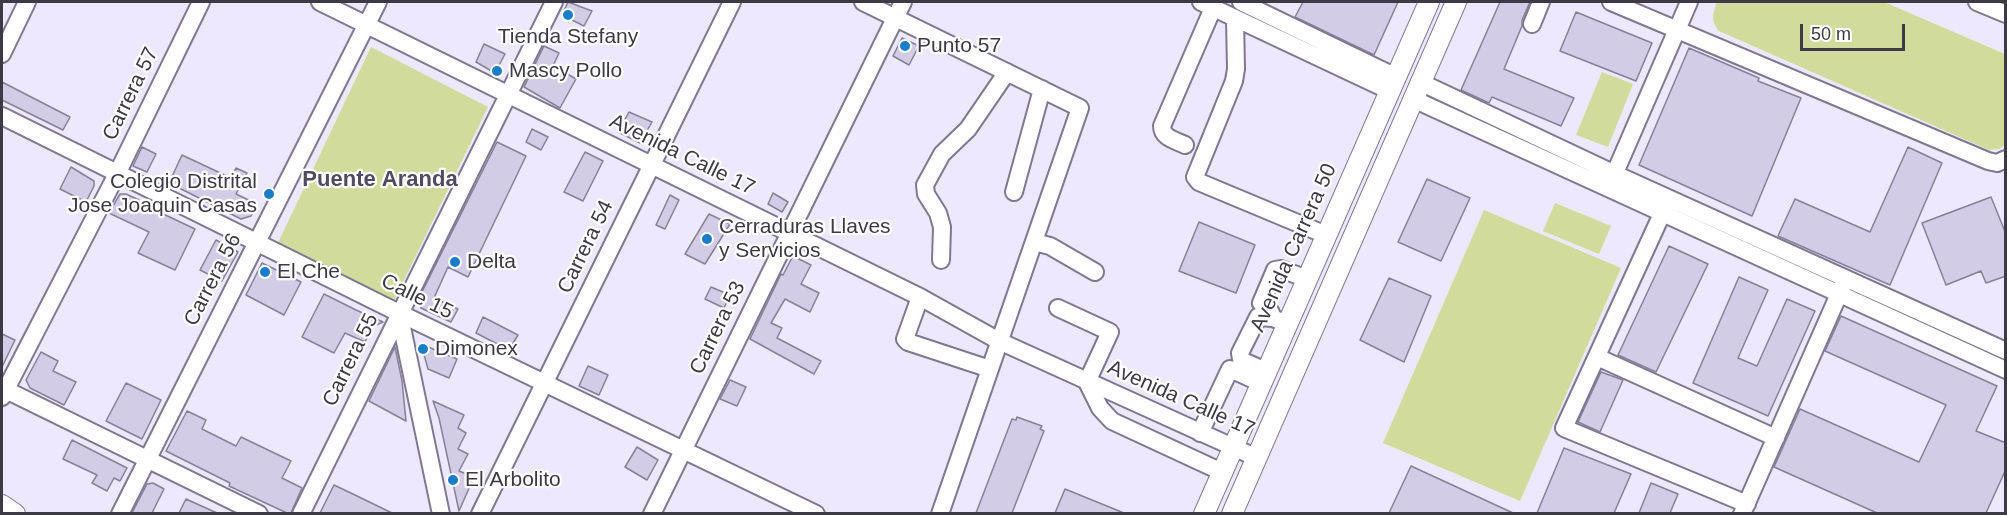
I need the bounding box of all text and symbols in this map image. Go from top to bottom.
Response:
marker: Tienda Stefany [561,8,575,22]
scale bar [1803,12,1908,50]
place label: Tienda Stefany [498,24,638,50]
text: 50 m [1811,24,1851,44]
place label: Punto 57 [917,33,1001,59]
marker: Punto 57 [898,39,912,53]
street label: Carrera 57 [98,43,164,145]
place label: Mascy Pollo [509,58,622,84]
marker: Mascy Pollo [490,64,504,78]
street label: Avenida Calle 17 [605,109,759,201]
street label: Avenida Carrera 50 [1246,160,1342,336]
district label: Puente Aranda [302,167,458,193]
place label: Colegio Distrital Jose Joaquin Casas [68,169,257,219]
marker: Colegio Distrital Jose Joaquin Casas [262,187,276,201]
street label: Carrera 54 [553,196,619,298]
place label: Cerraduras Llaves y Servicios [719,214,891,264]
street label: Carrera 56 [179,230,247,330]
marker: Cerraduras Llaves y Servicios [700,232,714,246]
place label: Delta [467,249,516,275]
marker: Delta [448,255,462,269]
place label: El Che [277,259,340,285]
marker: El Che [258,265,272,279]
street label: Calle 15 [377,269,457,325]
street label: Carrera 53 [685,277,751,379]
street label: Carrera 55 [318,309,384,411]
place label: Dimonex [435,336,518,362]
marker: Dimonex [416,342,430,356]
street label: Avenida Calle 17 [1104,355,1258,443]
place label: El Arbolito [465,467,561,493]
marker: El Arbolito [446,473,460,487]

